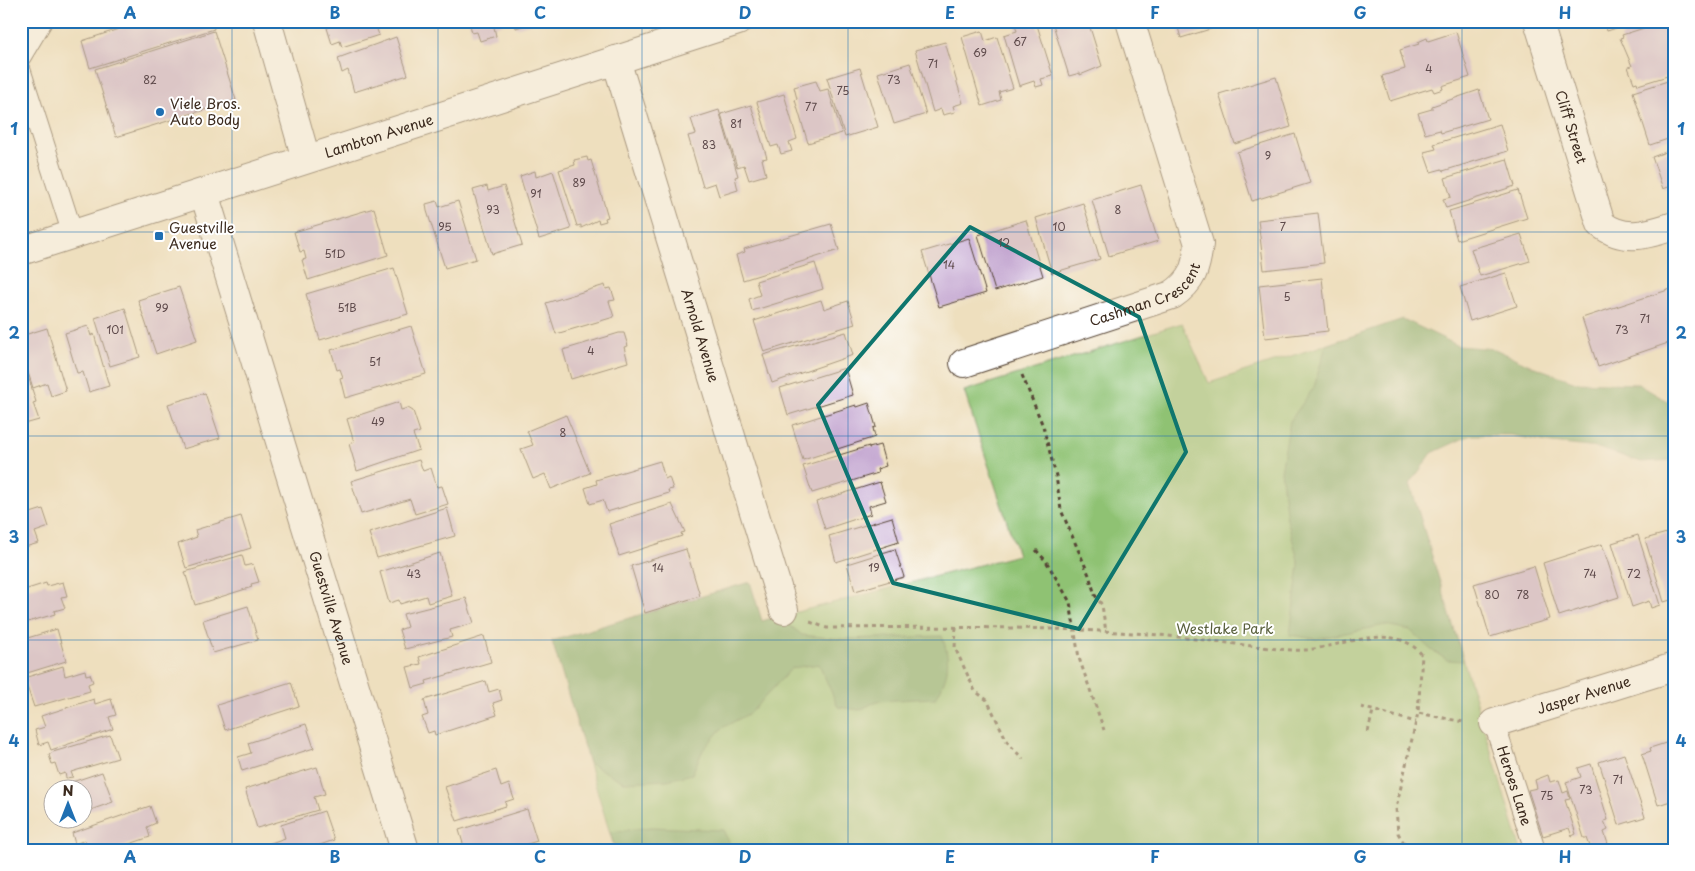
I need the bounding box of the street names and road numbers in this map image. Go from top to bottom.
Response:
street label: Cliff Street [1550,88,1593,166]
street label: Lambton Avenue [322,108,436,163]
street label: Cashman Crescent [1086,260,1205,331]
street label: Arnold Avenue [676,286,725,385]
street label: Guestville Avenue [304,548,359,668]
street label: Jasper Avenue [1534,670,1633,719]
street label: Heroes Lane [1492,743,1537,828]

